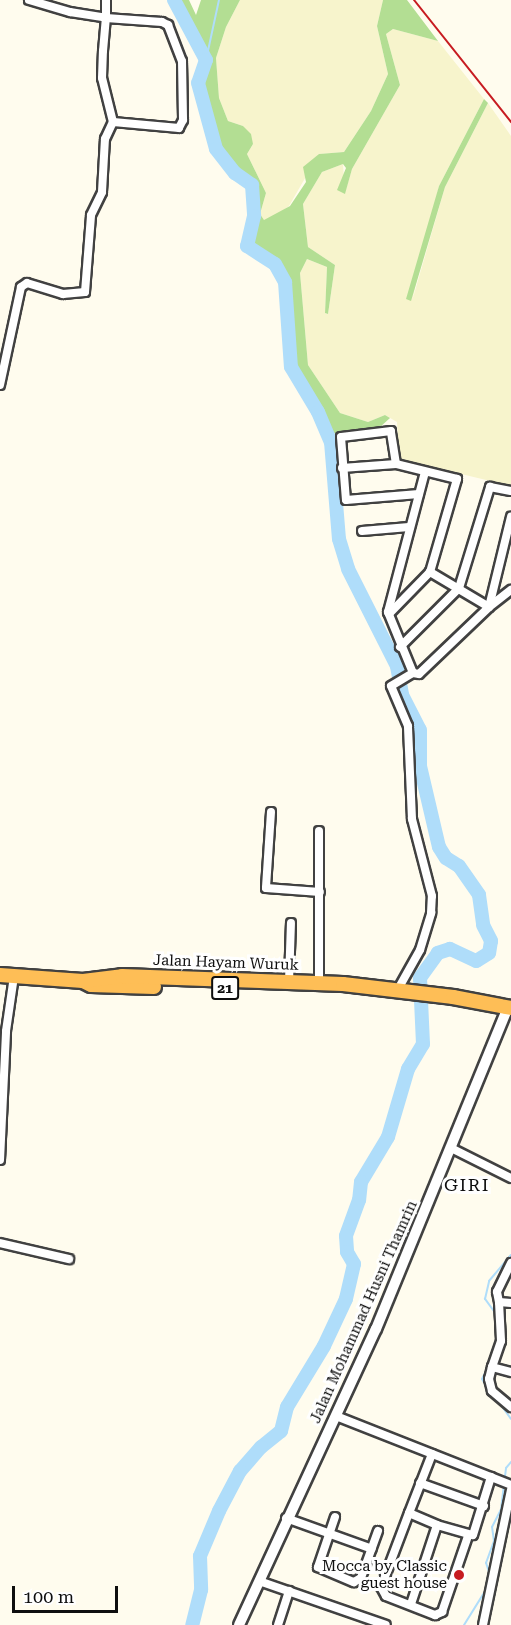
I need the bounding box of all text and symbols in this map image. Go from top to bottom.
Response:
street label: Jalan Hayam Wuruk [153,951,299,975]
road number: 21 [210,977,240,999]
district label: GIRI [444,1174,490,1196]
street label: Jalan Mohammad Husni Thamrin [307,1198,421,1426]
place label: Mocca by Classic guest house [322,1557,447,1592]
marker: Mocca by Classic guest house [452,1568,466,1582]
scale bar [15,1574,122,1612]
text: 100 m [23,1586,74,1607]

